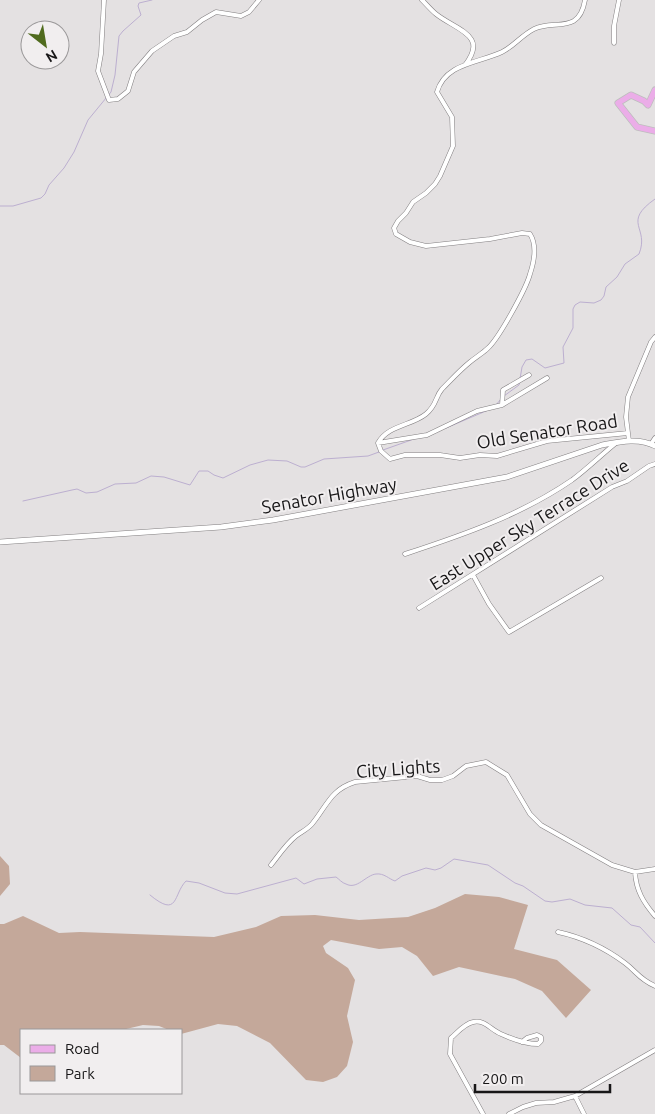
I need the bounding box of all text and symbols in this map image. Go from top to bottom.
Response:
north arrow [20,20,70,70]
text: N [43,47,60,66]
street label: Old Senator Road [475,410,619,452]
street label: East Upper Sky Terrace Drive [426,454,632,594]
street label: Senator Highway [260,473,398,517]
street label: City Lights [355,755,441,781]
legend [20,1029,182,1094]
text: Road [65,1040,100,1057]
scale bar [475,1062,610,1094]
text: Park [65,1065,95,1082]
text: 200 m [482,1070,524,1087]

